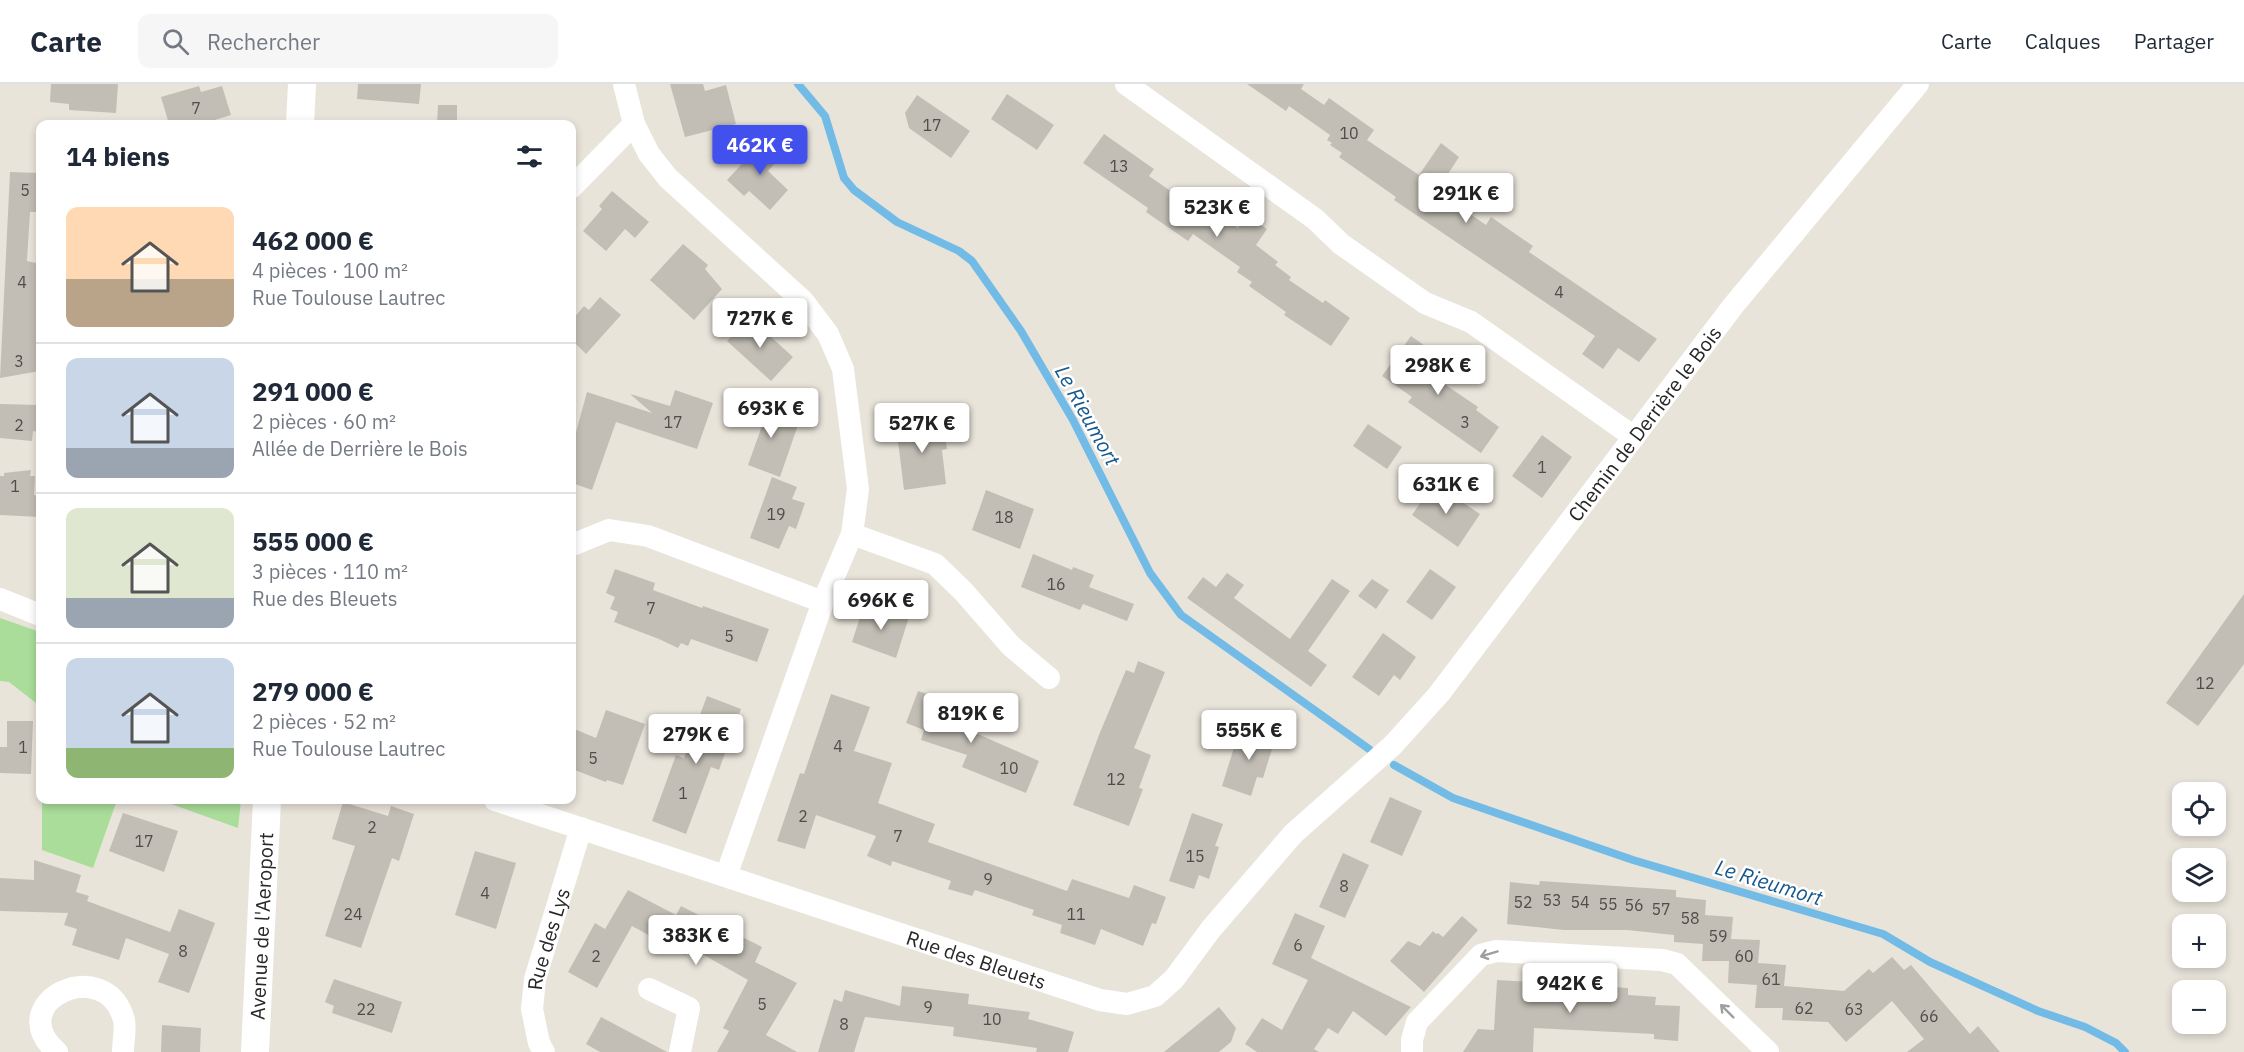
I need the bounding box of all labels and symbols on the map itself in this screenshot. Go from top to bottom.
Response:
house number: 7 [191,98,201,118]
house number: 17 [922,115,942,135]
house number: 10 [1339,123,1359,143]
pin: 462K € [711,125,809,176]
house number: 13 [1109,156,1129,176]
pin: 291K € [1417,173,1515,224]
house number: 5 [20,180,30,200]
pin: 523K € [1168,187,1266,238]
house number: 4 [17,272,27,292]
house number: 4 [1554,282,1564,302]
pin: 727K € [711,298,809,349]
street label: Chemin de Derrière le Bois [1561,320,1727,527]
pin: 298K € [1389,345,1487,396]
house number: 3 [14,351,24,371]
water label: Le Rieumort [1049,360,1128,471]
pin: 693K € [722,388,820,439]
pin: 527K € [873,403,971,454]
house number: 17 [663,412,683,432]
house number: 3 [1460,412,1470,432]
house number: 2 [14,415,24,435]
house number: 1 [1537,457,1547,477]
pin: 631K € [1397,464,1495,515]
house number: 1 [10,476,20,496]
house number: 19 [766,504,786,524]
house number: 18 [994,507,1014,527]
house number: 16 [1046,574,1066,594]
pin: 696K € [832,580,930,631]
house number: 7 [646,598,656,618]
house number: 5 [724,626,734,646]
house number: 12 [2195,673,2215,693]
pin: 819K € [922,693,1020,744]
pin: 555K € [1200,710,1298,761]
pin: 279K € [647,714,745,765]
house number: 4 [833,736,843,756]
house number: 1 [18,737,28,757]
house number: 5 [588,748,598,768]
house number: 10 [999,758,1019,778]
house number: 12 [1106,769,1126,789]
house number: 1 [678,783,688,803]
house number: 2 [798,806,808,826]
house number: 2 [367,817,377,837]
house number: 7 [893,826,903,846]
house number: 17 [134,831,154,851]
street label: Avenue de l'Aeroport [243,832,279,1021]
house number: 15 [1185,846,1205,866]
water label: Le Rieumort [1712,852,1827,912]
house number: 9 [983,869,993,889]
house number: 8 [1339,876,1349,896]
house number: 4 [480,883,490,903]
street label: Rue des Lys [520,884,576,991]
house number: 53 [1542,890,1562,910]
house number: 52 [1513,892,1533,912]
house number: 54 [1570,892,1590,912]
house number: 55 [1598,894,1618,914]
house number: 56 [1624,895,1644,915]
house number: 57 [1651,899,1671,919]
house number: 24 [343,904,363,924]
house number: 11 [1066,904,1086,924]
house number: 58 [1680,908,1700,928]
pin: 383K € [647,915,745,966]
street label: Rue des Bleuets [903,923,1050,995]
house number: 59 [1708,926,1728,946]
house number: 6 [1293,935,1303,955]
house number: 8 [178,941,188,961]
house number: 2 [591,946,601,966]
house number: 60 [1734,946,1754,966]
one-way arrow [1480,949,1499,960]
pin: 942K € [1521,963,1619,1014]
house number: 61 [1761,969,1781,989]
house number: 5 [757,994,767,1014]
house number: 9 [923,997,933,1017]
house number: 62 [1794,998,1814,1018]
house number: 22 [356,999,376,1019]
house number: 63 [1844,999,1864,1019]
one-way arrow [1719,1004,1734,1018]
house number: 66 [1919,1006,1939,1026]
house number: 10 [982,1009,1002,1029]
house number: 8 [839,1014,849,1034]

